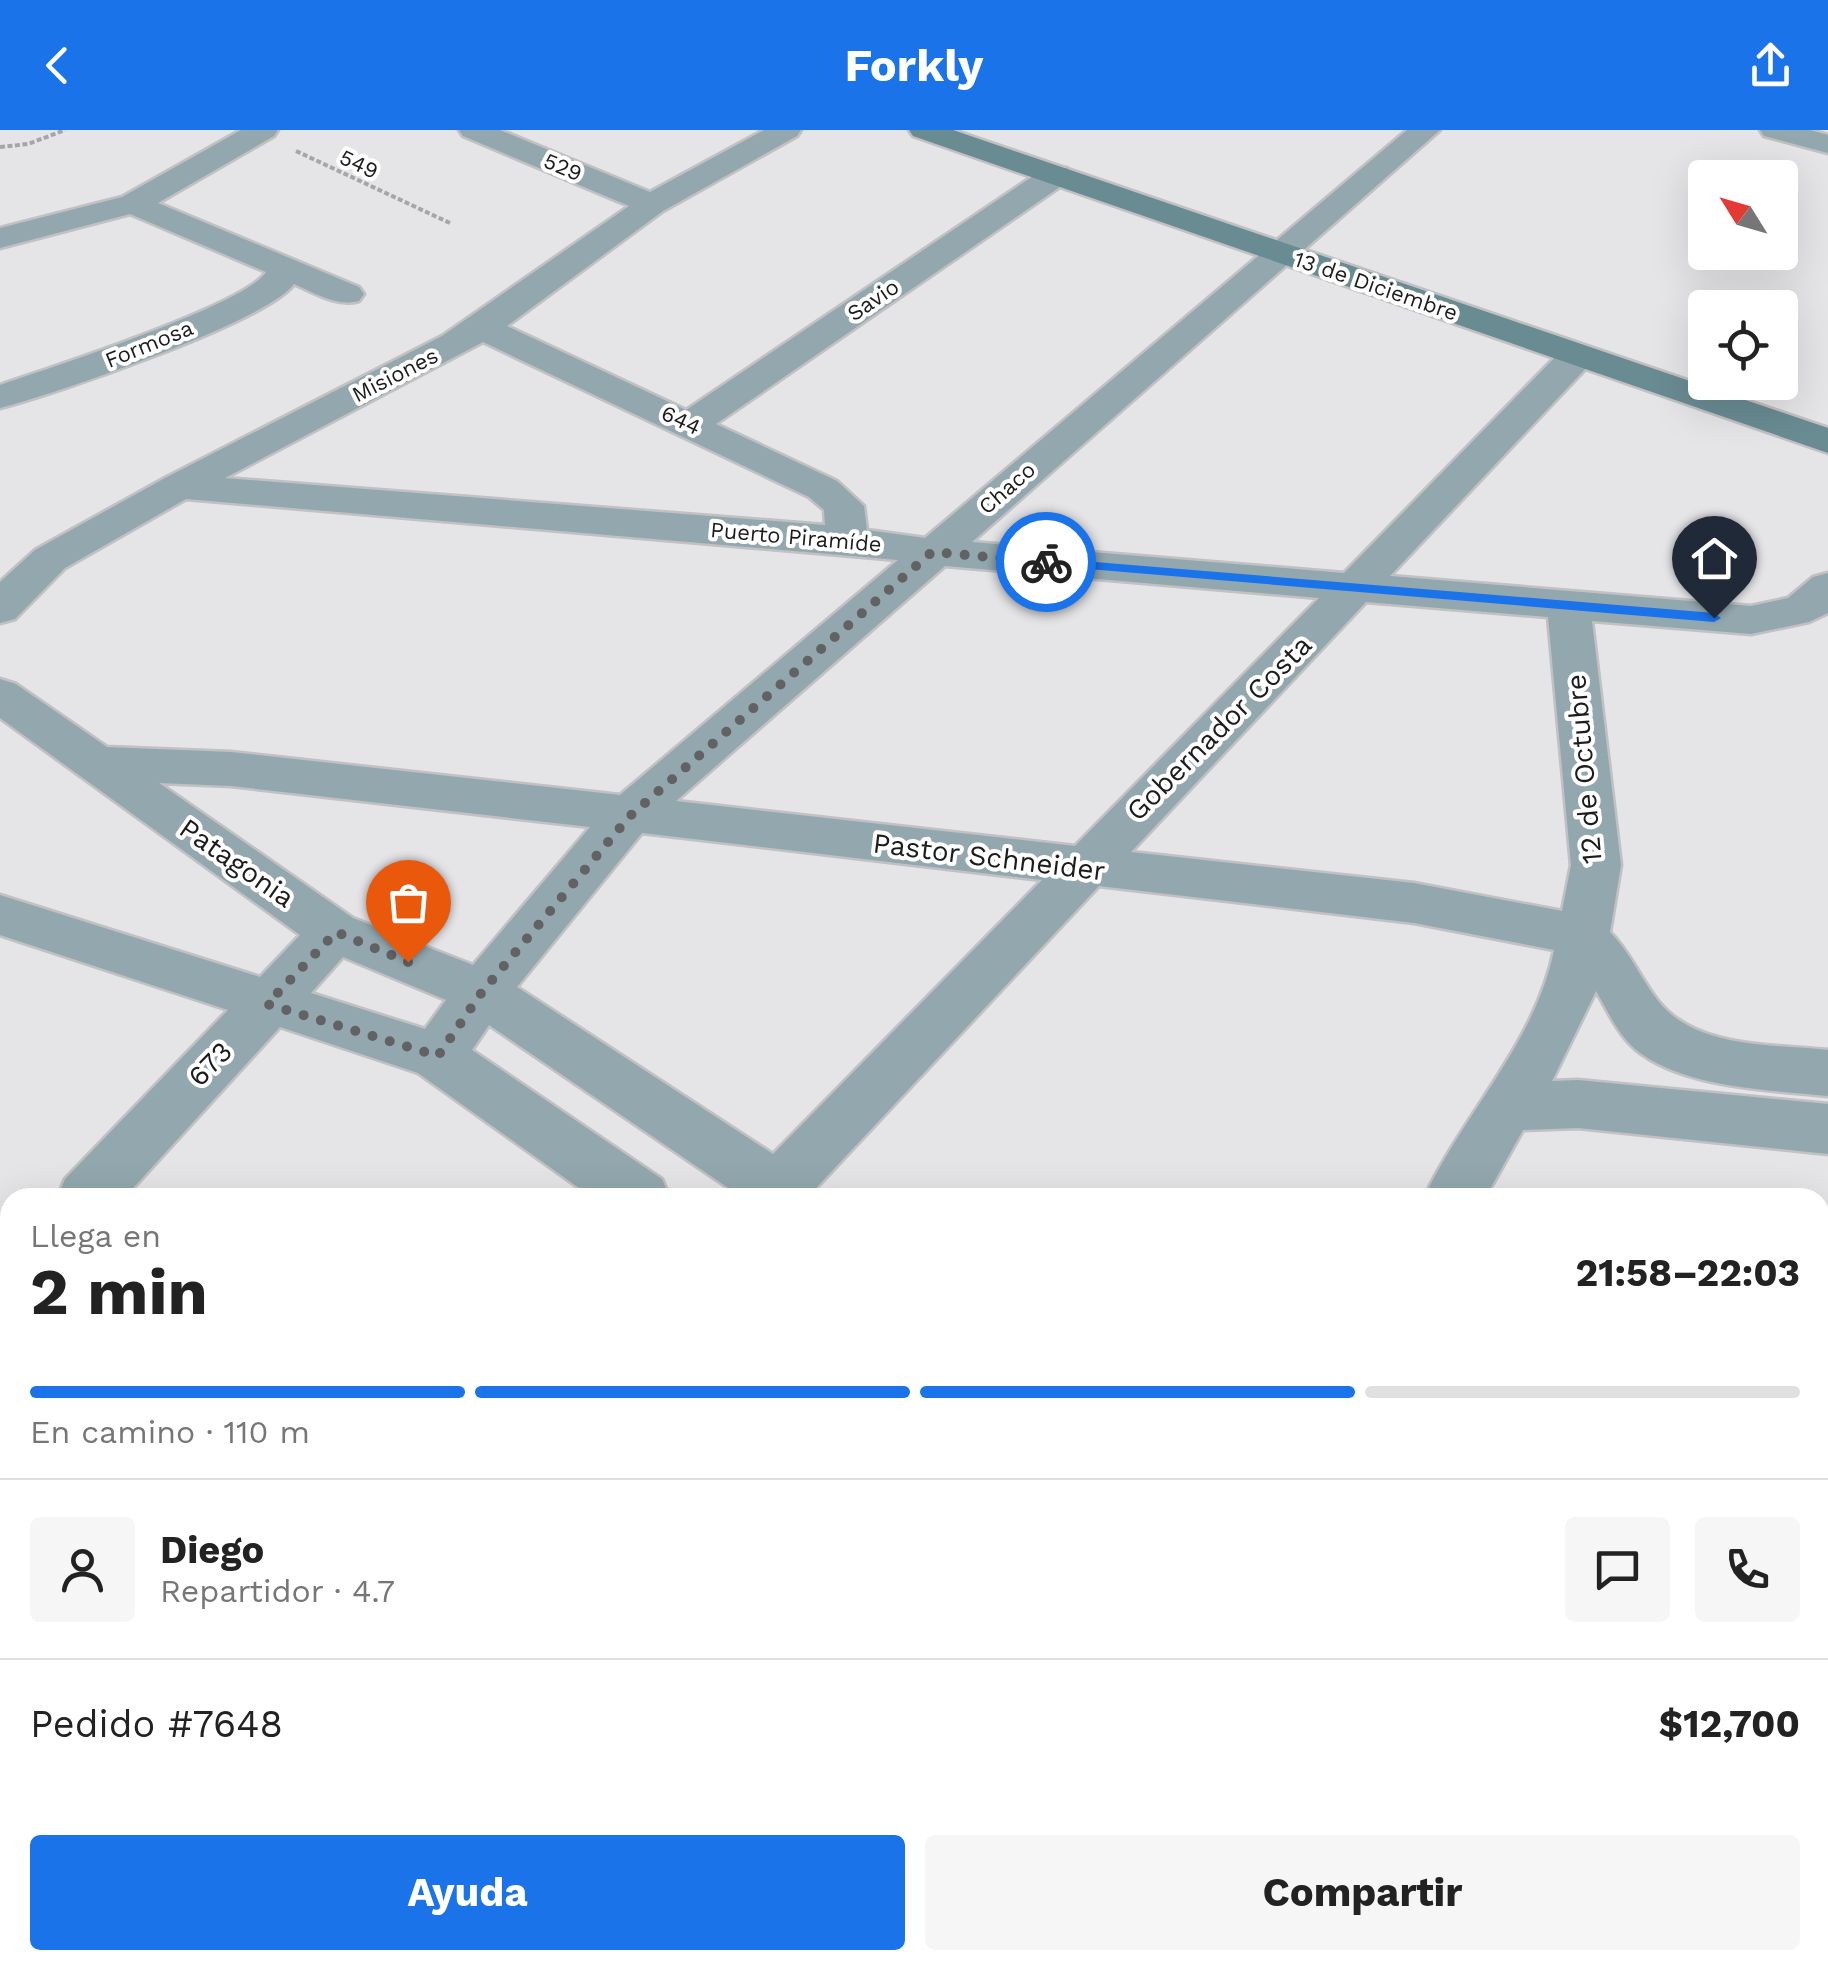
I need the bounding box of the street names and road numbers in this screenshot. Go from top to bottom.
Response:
street label: 549 [336,144,382,184]
street label: 529 [540,148,586,186]
street label: 13 de Diciembre [1291,246,1461,326]
street label: Savio [843,274,903,326]
street label: Formosa [101,315,197,373]
street label: Misiones [348,343,442,407]
street label: 644 [657,400,705,440]
street label: Chaco [974,457,1040,519]
street label: Puerto Piramíde [709,517,883,557]
street label: Gobernador Costa [1120,628,1319,827]
street label: 12 de Octubre [1559,673,1609,865]
street label: Patagonia [173,812,301,915]
street label: Pastor Schneider [871,826,1107,888]
street label: 673 [181,1035,239,1093]

